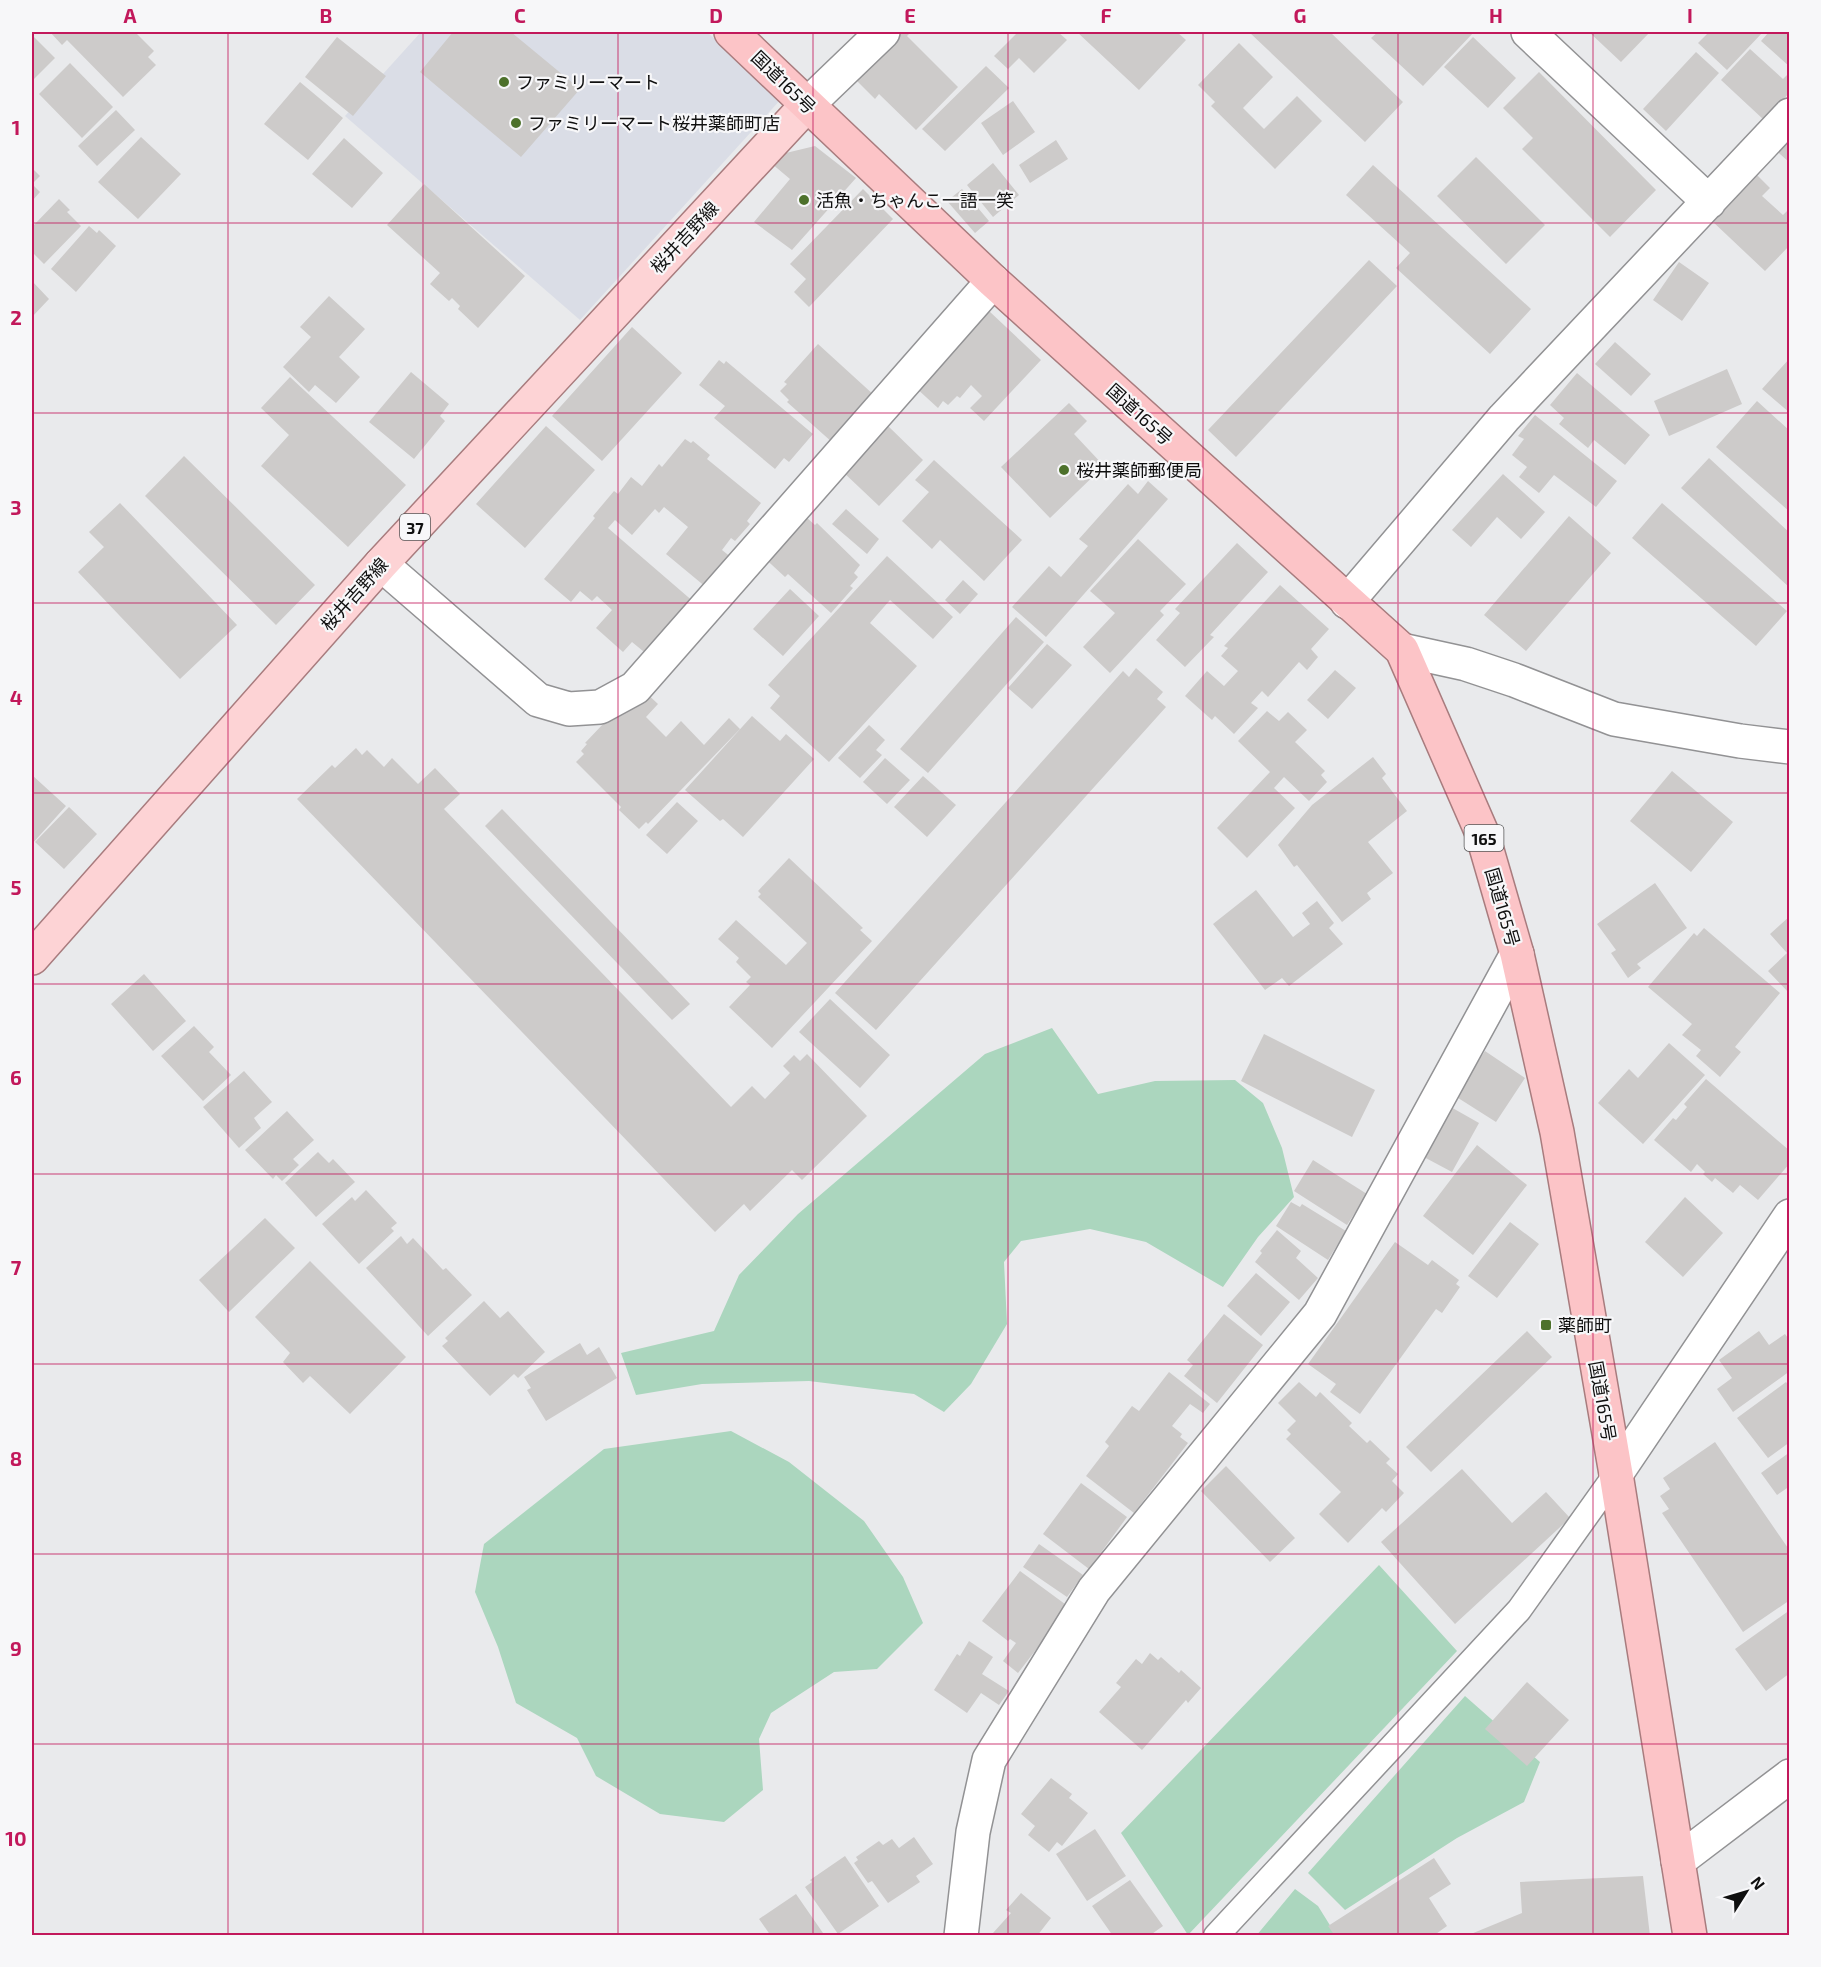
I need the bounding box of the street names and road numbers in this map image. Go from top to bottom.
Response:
street label: 国道165号 [747,46,821,118]
street label: 桜井吉野線 [645,197,723,277]
street label: 国道165号 [1103,379,1177,449]
road number: 37 [400,514,430,540]
street label: 桜井吉野線 [316,553,392,635]
road number: 165 [1464,825,1504,851]
street label: 国道165号 [1481,865,1525,949]
street label: 国道165号 [1585,1359,1621,1443]

